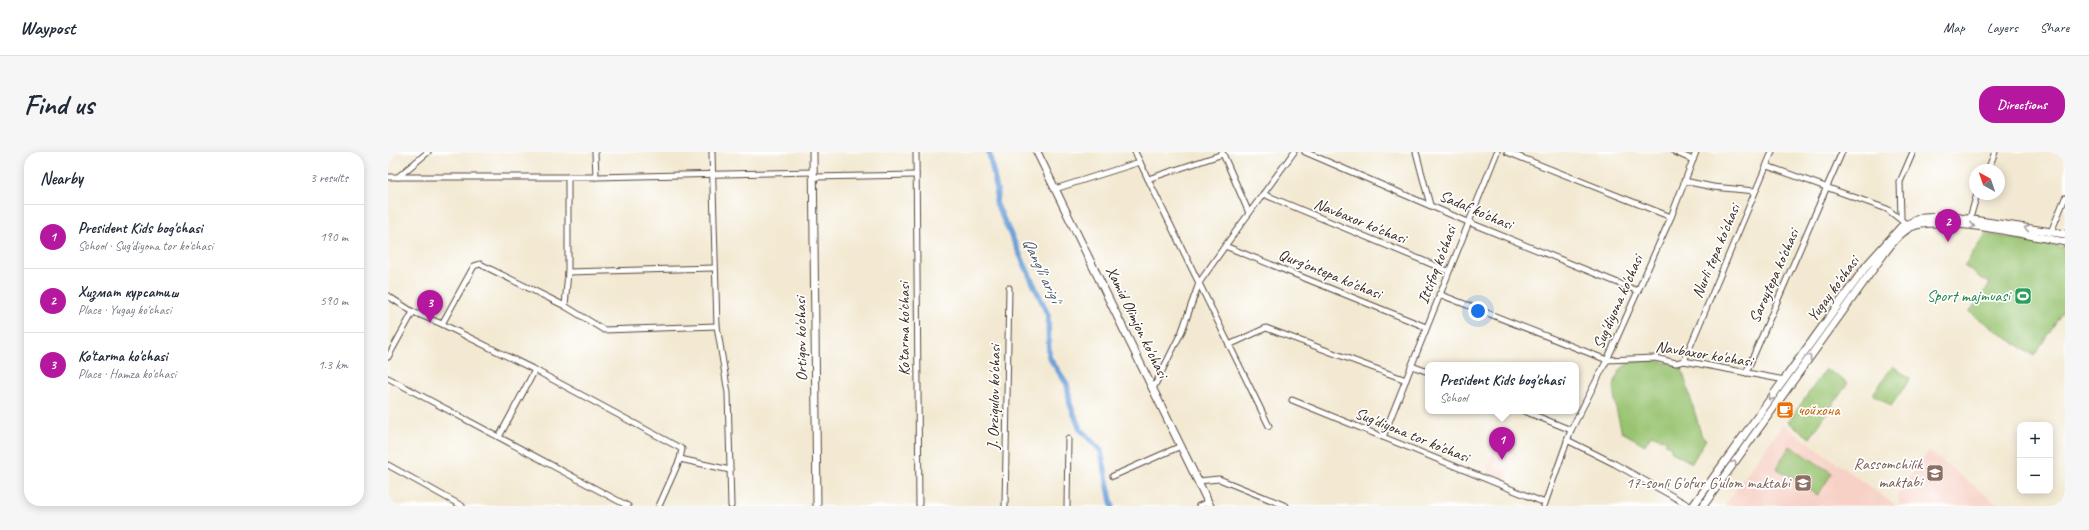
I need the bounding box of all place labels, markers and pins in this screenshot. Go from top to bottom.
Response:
pin: 2 [1935,209,1961,242]
place label: Sport majmuasi [1927,286,2012,306]
sports icon: Sport majmuasi [2013,286,2033,306]
pin: 3 [417,290,443,323]
cafe icon: чойхона [1775,400,1795,420]
place label: чойхона [1798,400,1841,420]
pin: 1 [1489,427,1515,460]
place label: Rassomchilik maktabi [1854,454,1924,492]
school or university icon: Rassomchilik maktabi [1925,463,1945,483]
place label: 17-sonli G'ofur G'ulom maktabi [1626,473,1792,493]
school or university icon: 17-sonli G'ofur G'ulom maktabi [1793,473,1813,493]

